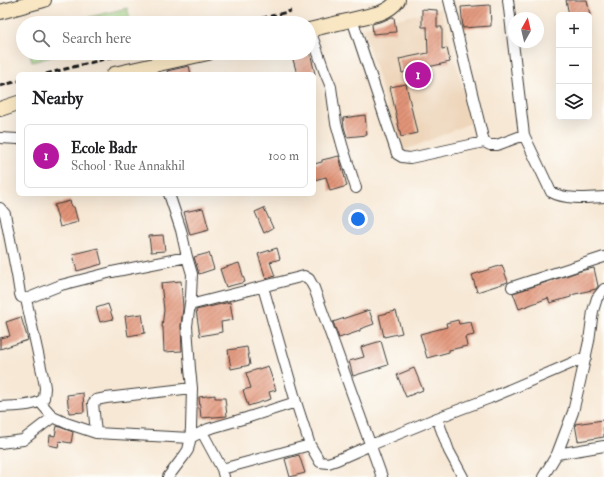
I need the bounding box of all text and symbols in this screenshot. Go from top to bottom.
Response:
north arrow [508,12,544,48]
map controls [556,12,592,120]
button: + [556,12,592,48]
search box [16,16,316,60]
icon: search [30,27,52,49]
text: Search here [62,29,131,48]
button: − [556,48,592,84]
pin: 1 [405,60,431,90]
button: layers [556,84,592,120]
text: Nearby [32,88,83,109]
text: Ecole Badr [71,139,137,158]
text: 1 [44,148,48,164]
text: 100 m [268,148,299,164]
text: School · Rue Annakhil [71,158,185,174]
your location [348,209,368,229]

